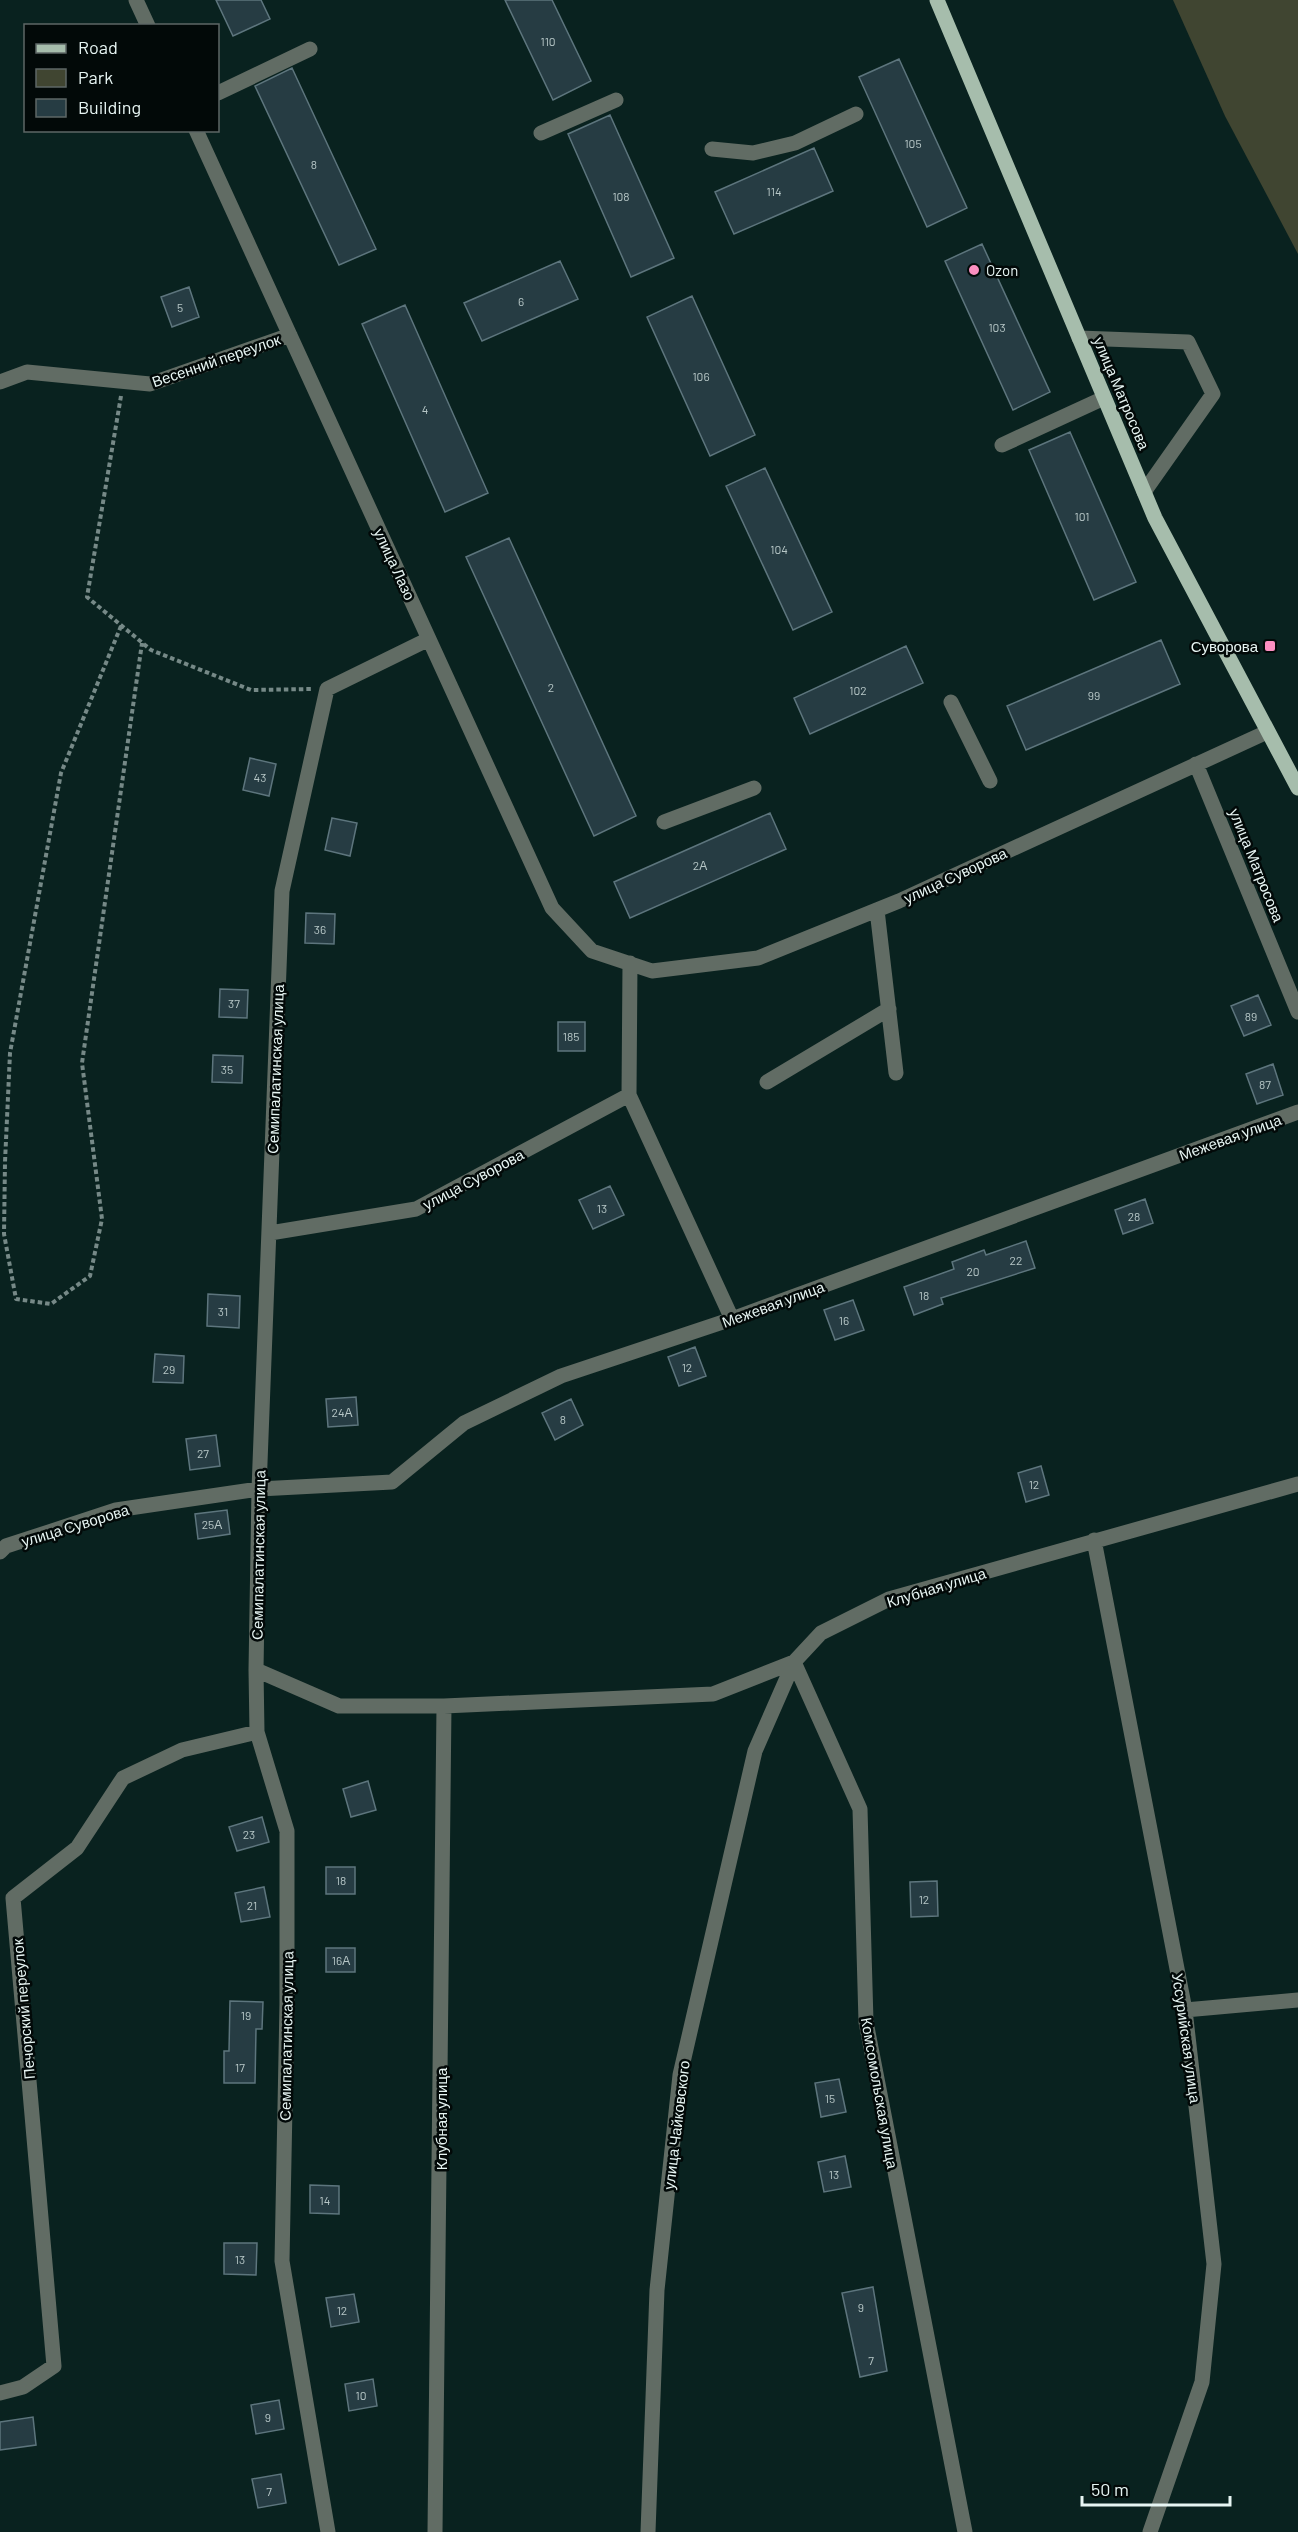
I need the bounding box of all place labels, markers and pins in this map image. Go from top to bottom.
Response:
place label: Ozon [986,261,1018,279]
marker: Ozon [967,263,981,277]
place label: Суворова [1191,637,1259,655]
marker: Суворова [1263,639,1277,653]

